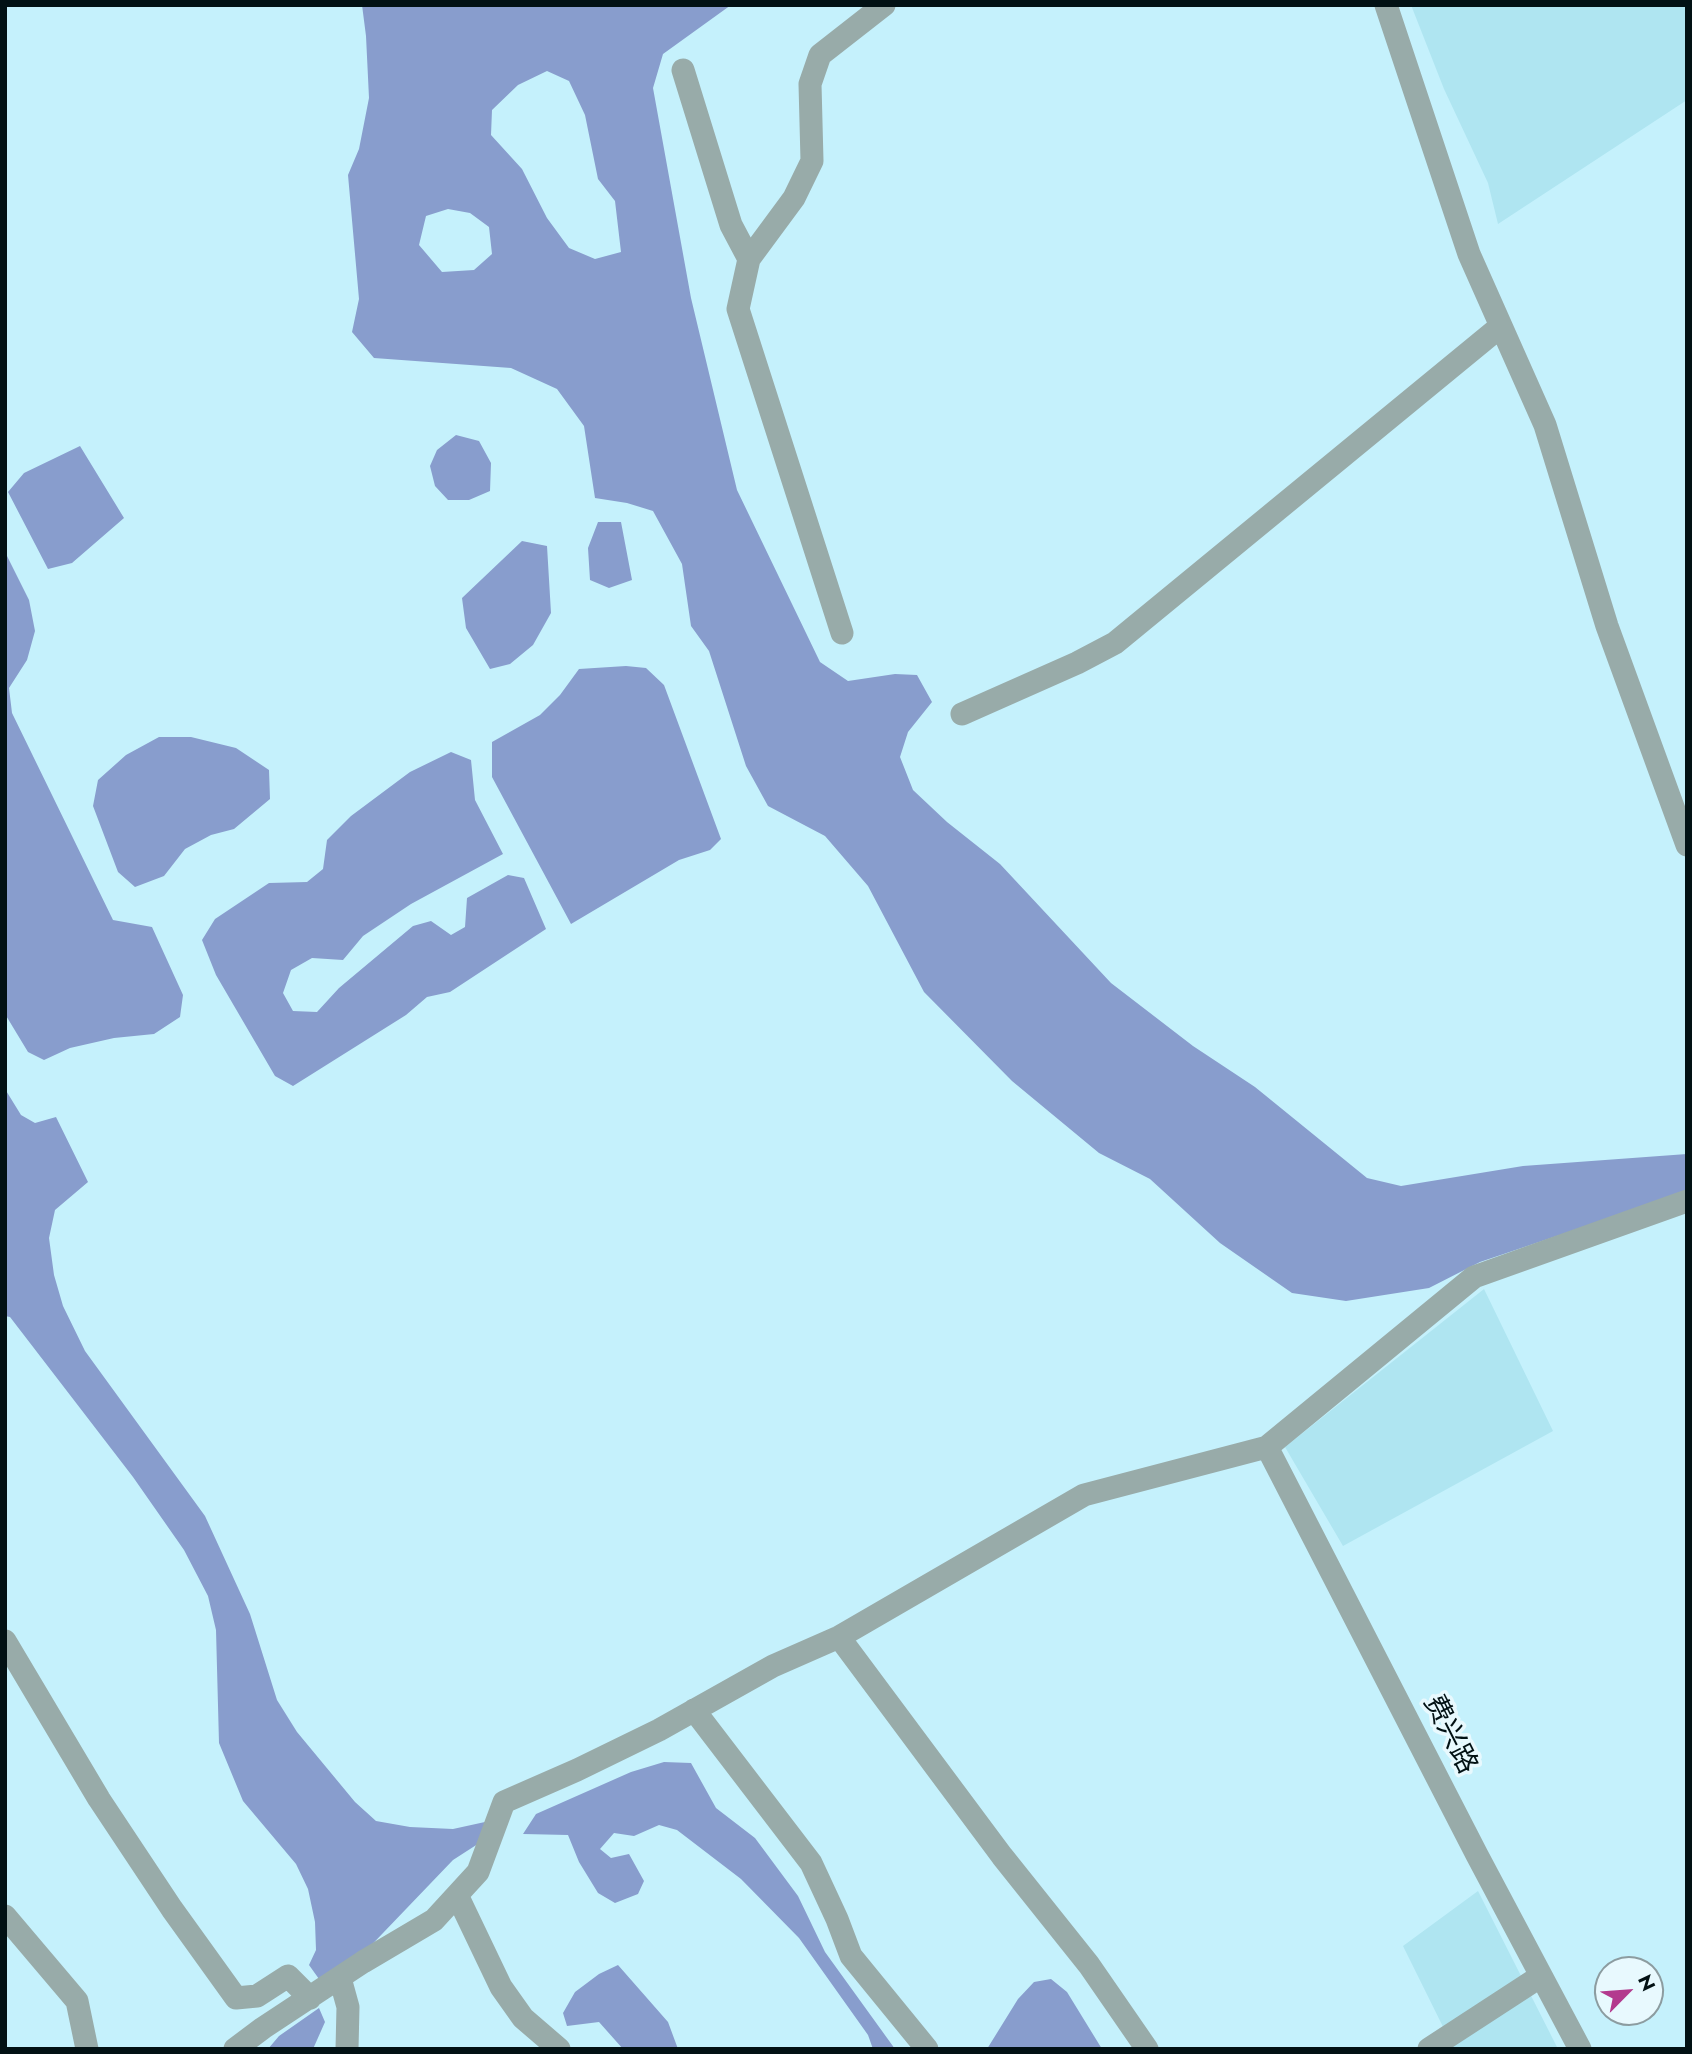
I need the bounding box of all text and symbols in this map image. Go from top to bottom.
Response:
street label: 费兴路 [1415,1690,1483,1780]
north arrow [1594,1956,1664,2026]
text: N [1631,1970,1662,1995]

